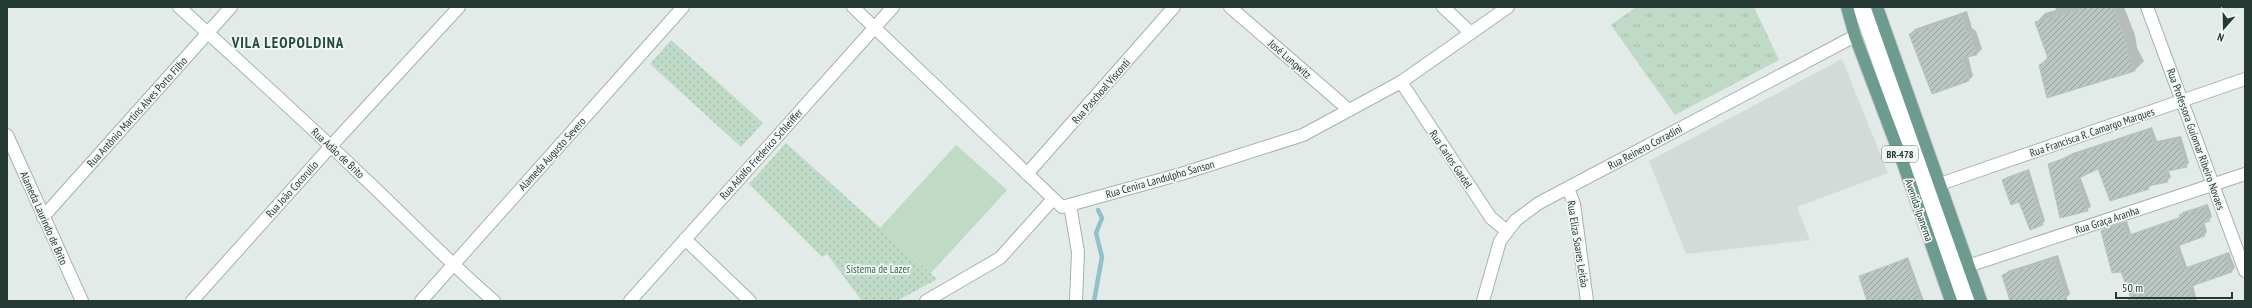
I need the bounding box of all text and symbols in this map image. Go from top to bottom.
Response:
north arrow [2204,8,2244,48]
text: N [2215,30,2226,45]
district label: VILA LEOPOLDINA [231,33,344,52]
street label: José Lungwitz [1265,36,1314,82]
street label: Rua Antônio Martins Alves Porto Filho [84,54,190,170]
street label: Rua Paschoal Visconti [1069,55,1133,127]
street label: Rua Professora Guiomar Ribeiro Novaes [2164,66,2228,212]
street label: Rua Francisca R. Camargo Marques [2028,104,2156,160]
street label: Rua Adolfo Frederico Schleiffer [717,106,805,202]
street label: Alameda Augusto Severo [515,114,589,194]
street label: Rua Reinero Corradini [1605,121,1685,173]
street label: Rua Adão de Brito [308,125,368,181]
street label: Rua Carlos Gardel [1426,127,1476,191]
road number: BR-478 [1882,146,1918,162]
street label: Rua Cenira Landulpho Sanson [1104,157,1216,201]
street label: Rua João Cocorullo [263,158,321,220]
street label: Alameda Laurindo de Brito [17,169,71,267]
street label: Avenida Ipanema [1902,177,1936,243]
street label: Rua Eliza Soares Leitão [1564,200,1592,289]
street label: Rua Graça Aranha [2073,203,2141,237]
park label: Sistema de Lazer [846,262,910,276]
scale bar [2116,274,2232,300]
text: 50 m [2122,280,2143,295]

